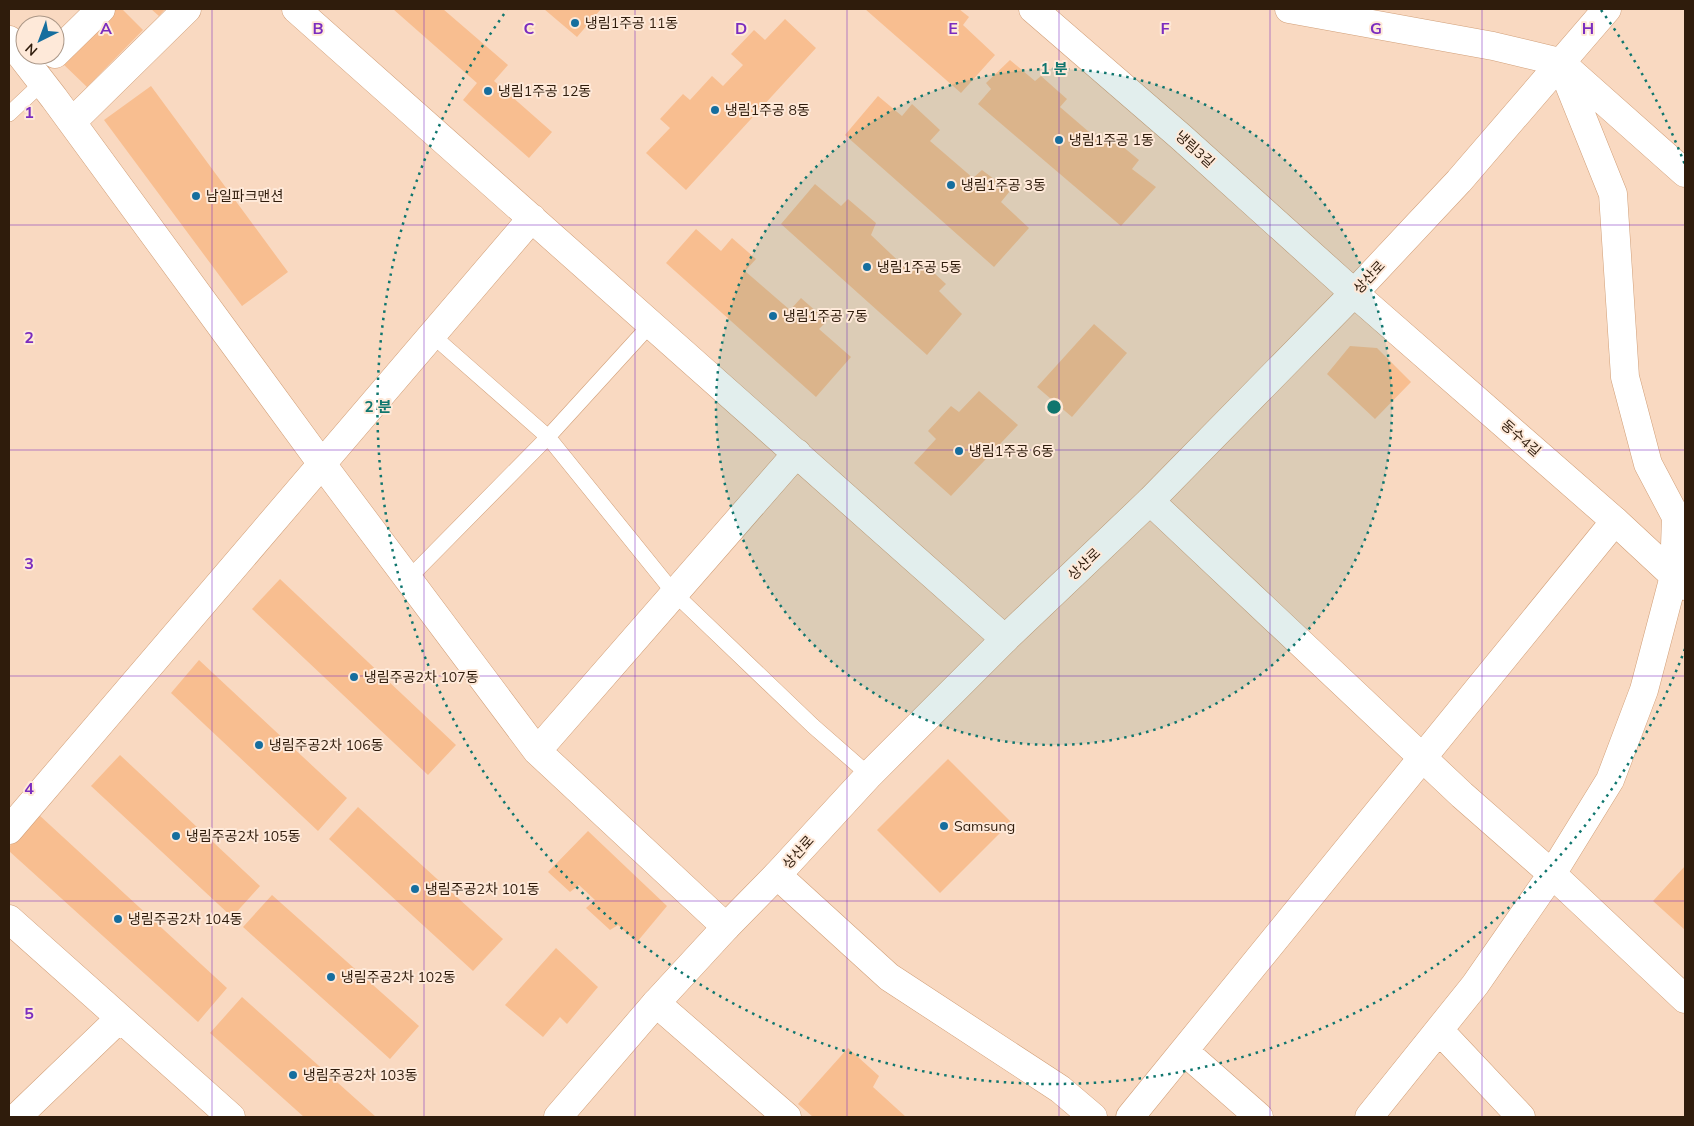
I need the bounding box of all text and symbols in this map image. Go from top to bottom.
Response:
place label: 냉림1주공 11동 [585,14,678,32]
north arrow [15,15,65,65]
marker: 냉림1주공 11동 [569,17,581,29]
text: A [100,18,112,38]
text: B [312,18,324,38]
text: C [524,18,535,38]
text: D [735,18,747,38]
text: E [948,18,958,38]
text: F [1160,18,1170,38]
text: G [1370,18,1382,38]
text: H [1582,18,1594,38]
text: N [21,39,41,60]
text: 1 분 [1041,59,1068,78]
place label: 냉림1주공 12동 [498,82,591,100]
marker: 냉림1주공 12동 [482,85,494,97]
place label: 냉림1주공 8동 [725,101,810,119]
text: 1 [24,102,34,122]
marker: 냉림1주공 8동 [709,104,721,116]
street label: 냉림3길 [1171,127,1219,171]
place label: 냉림1주공 1동 [1069,131,1154,149]
marker: 냉림1주공 1동 [1053,134,1065,146]
place label: 냉림1주공 3동 [961,176,1046,194]
marker: 냉림1주공 3동 [945,179,957,191]
place label: 남일파크맨션 [206,187,283,205]
marker: 남일파크맨션 [190,190,202,202]
street label: 상산로 [1349,257,1389,297]
place label: 냉림1주공 5동 [877,258,962,276]
marker: 냉림1주공 5동 [861,261,873,273]
place label: 냉림1주공 7동 [783,307,868,325]
marker: 냉림1주공 7동 [767,310,779,322]
text: 2 [24,327,34,347]
text: 2 분 [365,397,392,416]
centre of rings [1045,398,1063,416]
street label: 동수4길 [1497,416,1545,460]
place label: 냉림1주공 6동 [969,442,1054,460]
marker: 냉림1주공 6동 [953,445,965,457]
street label: 상산로 [1064,544,1104,584]
text: 3 [24,553,34,573]
place label: 냉림주공2차 107동 [364,668,479,686]
marker: 냉림주공2차 107동 [348,671,360,683]
place label: 냉림주공2차 106동 [269,736,384,754]
marker: 냉림주공2차 106동 [253,739,265,751]
text: 4 [24,778,34,798]
place label: Samsung [954,817,1015,835]
marker: Samsung [938,820,950,832]
place label: 냉림주공2차 105동 [186,827,301,845]
marker: 냉림주공2차 105동 [170,830,182,842]
street label: 상산로 [778,832,818,872]
place label: 냉림주공2차 101동 [425,880,540,898]
marker: 냉림주공2차 101동 [409,883,421,895]
place label: 냉림주공2차 104동 [128,910,243,928]
marker: 냉림주공2차 104동 [112,913,124,925]
place label: 냉림주공2차 102동 [341,968,456,986]
marker: 냉림주공2차 102동 [325,971,337,983]
text: 5 [24,1003,34,1023]
place label: 냉림주공2차 103동 [303,1066,418,1084]
marker: 냉림주공2차 103동 [287,1069,299,1081]

